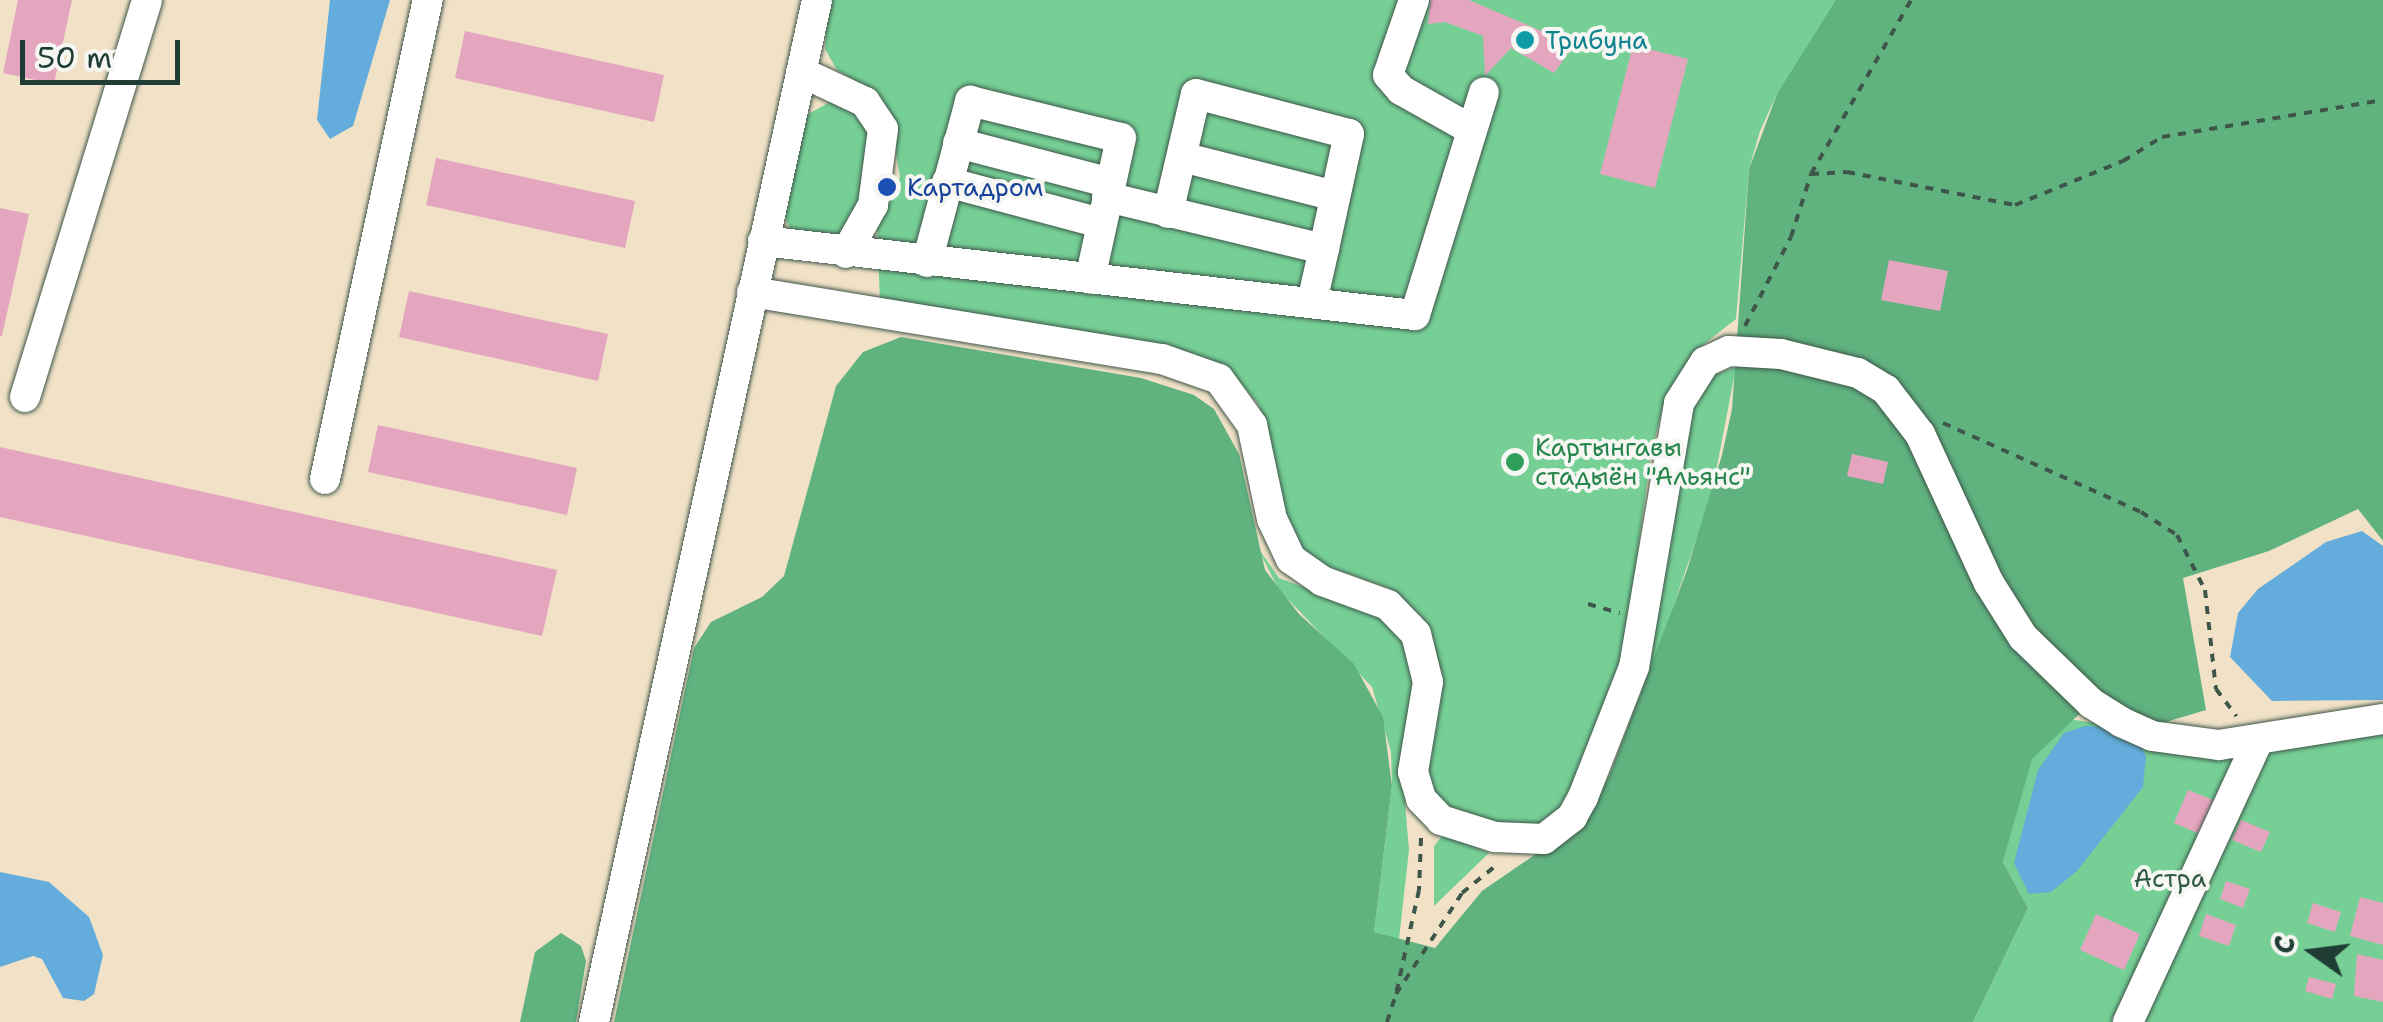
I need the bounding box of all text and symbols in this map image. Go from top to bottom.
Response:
scale bar [25,20,185,82]
place label: Трибуна [1545,25,1648,55]
marker: Трибуна [1514,29,1536,51]
text: 50 m [37,37,112,78]
place label: Картадром [907,172,1043,202]
marker: Картадром [876,176,898,198]
place label: Картынгавы стадыён "Альянс" [1535,433,1751,492]
marker: Картынгавы стадыён "Альянс" [1504,451,1526,473]
park label: Астра [2134,863,2206,893]
north arrow [2263,902,2363,1002]
text: С [2263,932,2304,958]

